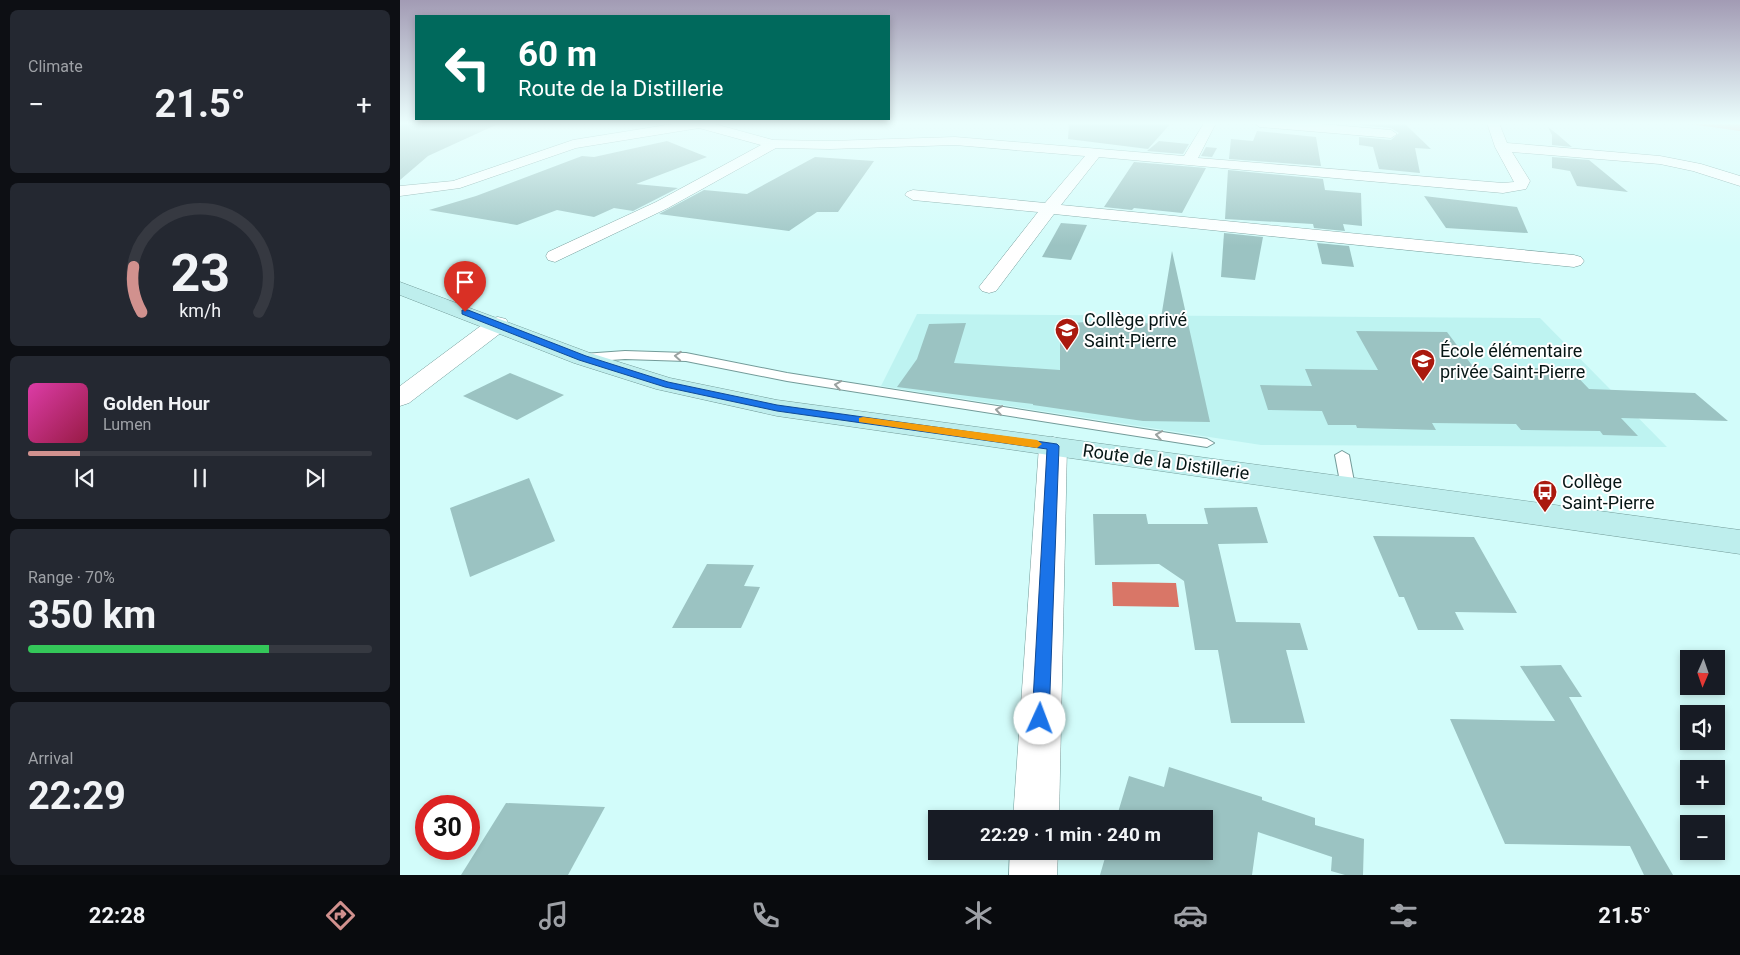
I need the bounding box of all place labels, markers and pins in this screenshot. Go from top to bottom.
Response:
pin [444,261,486,312]
place label: Collège privé Saint-Pierre [1084,309,1187,351]
school or university icon: Collège privé Saint-Pierre [1054,317,1080,351]
place label: École élémentaire privée Saint-Pierre [1440,340,1585,382]
school or university icon: École élémentaire privée Saint-Pierre [1410,348,1436,382]
place label: Collège Saint-Pierre [1562,471,1655,513]
bus stop icon: Collège Saint-Pierre [1532,479,1558,513]

